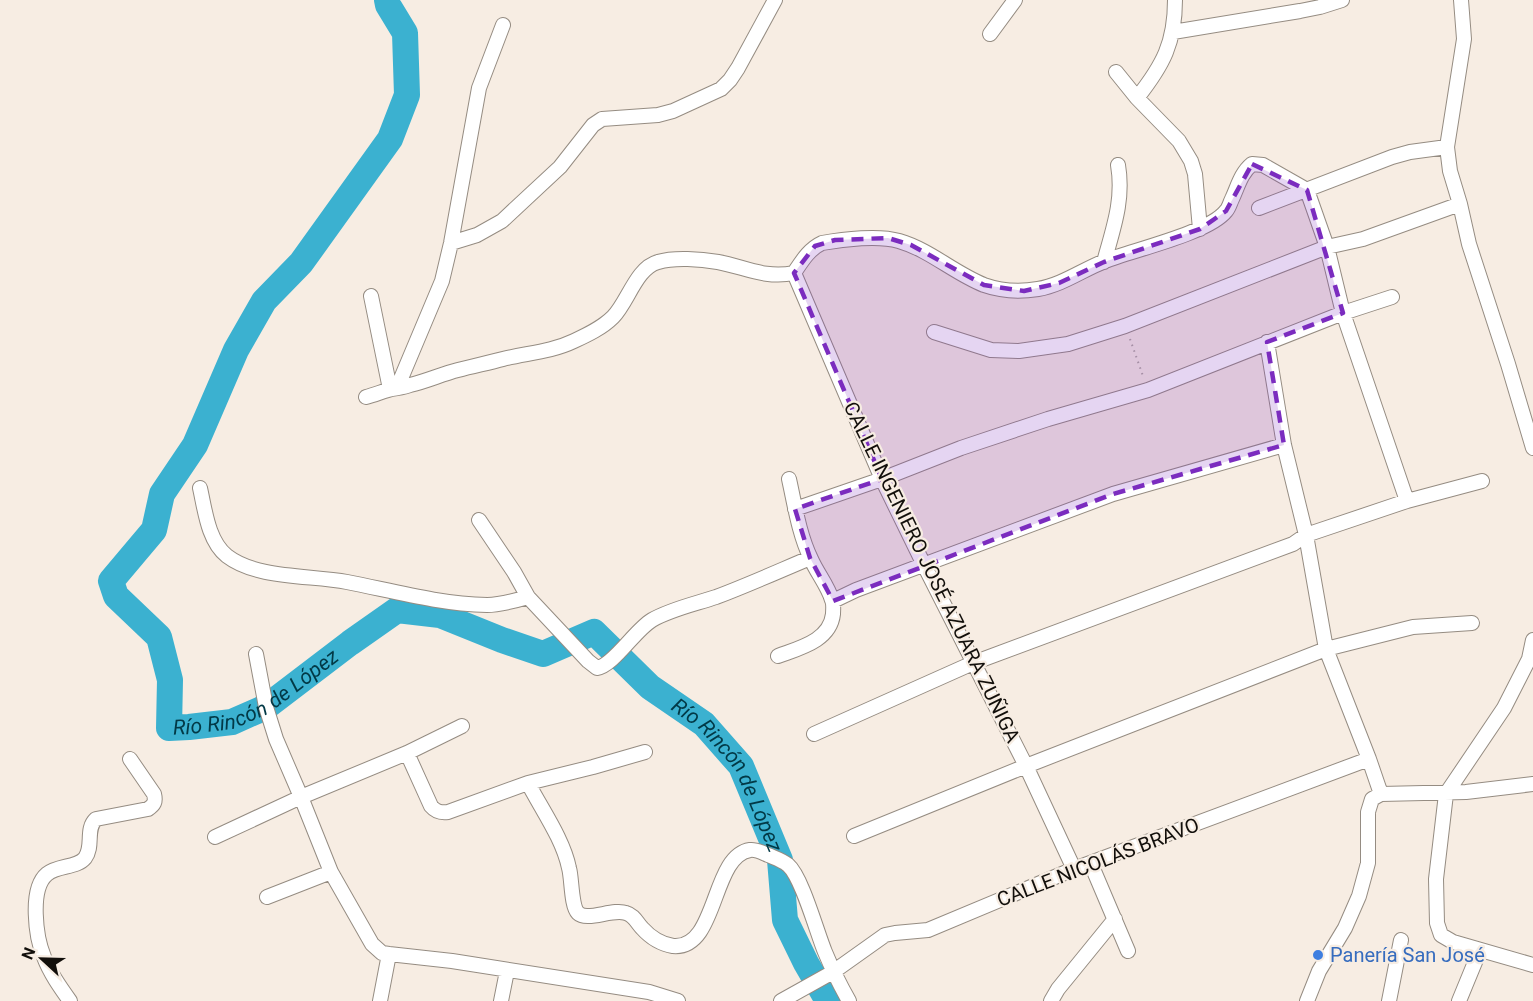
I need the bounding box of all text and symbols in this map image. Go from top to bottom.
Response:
street label: CALLE INGENIERO JOSÉ AZUARA ZUÑIGA [839,398,1025,746]
water label: Río Rincón de López [172,644,343,740]
water label: Río Rincón de López [667,693,787,855]
street label: CALLE NICOLÁS BRAVO [994,812,1202,912]
north arrow [12,929,72,989]
place label: Panería San José [1330,943,1485,967]
text: N [18,945,39,962]
marker: Panería San José [1311,948,1325,962]

